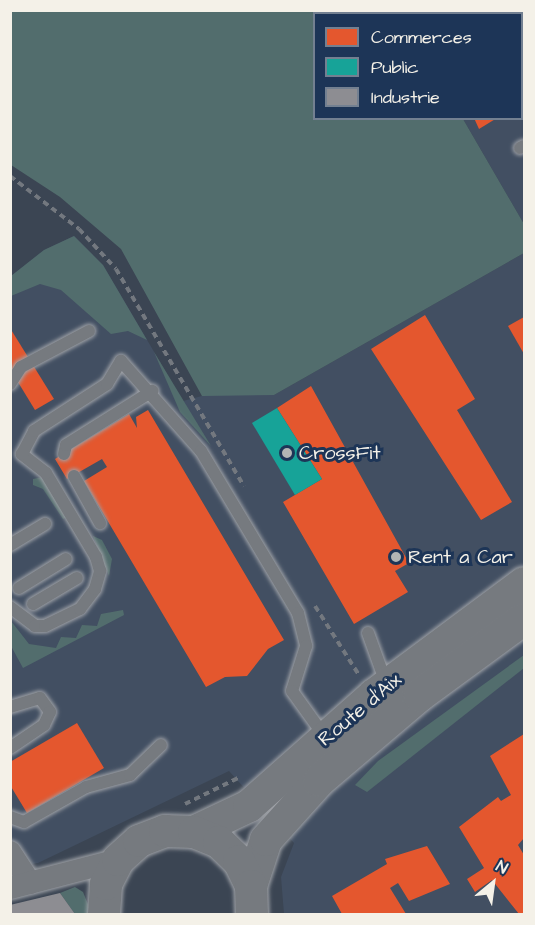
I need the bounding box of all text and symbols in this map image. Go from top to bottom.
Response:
legend [313,12,523,120]
text: Commerces [371,25,472,50]
text: Public [371,55,419,80]
text: Industrie [371,85,440,110]
place label: CrossFit [299,441,380,465]
marker: CrossFit [280,446,294,460]
place label: Rent a Car [408,545,513,569]
marker: Rent a Car [389,550,403,564]
street label: Route d'Aix [313,668,407,752]
north arrow [463,853,523,913]
text: N [492,855,511,879]

